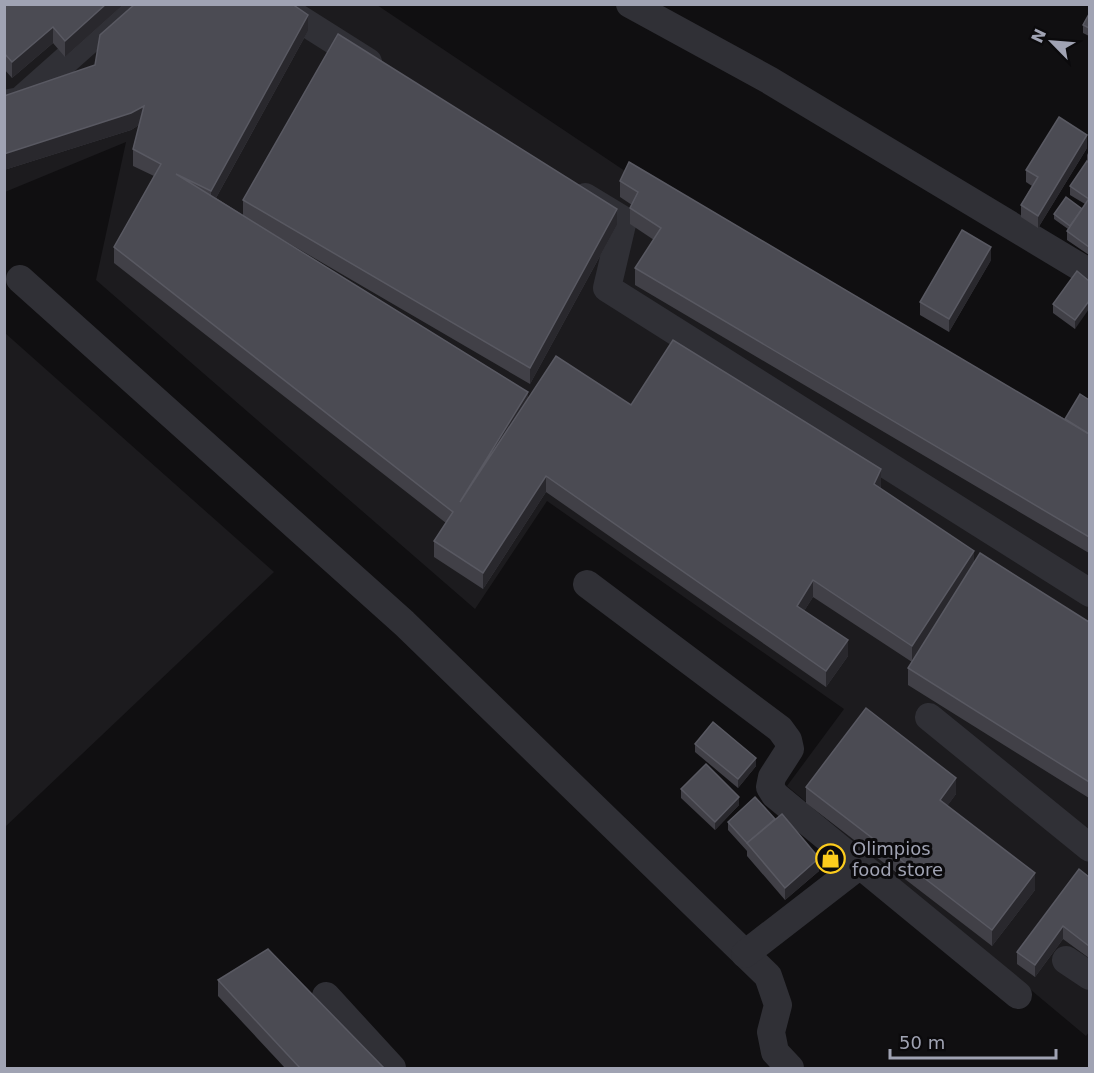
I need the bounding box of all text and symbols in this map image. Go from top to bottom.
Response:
north arrow [1022,12,1082,72]
text: N [1027,26,1050,46]
place label: Olimpios food store [852,838,943,880]
shop icon: Olimpios food store [815,842,847,874]
scale bar [890,1022,1056,1060]
text: 50 m [899,1032,945,1053]

